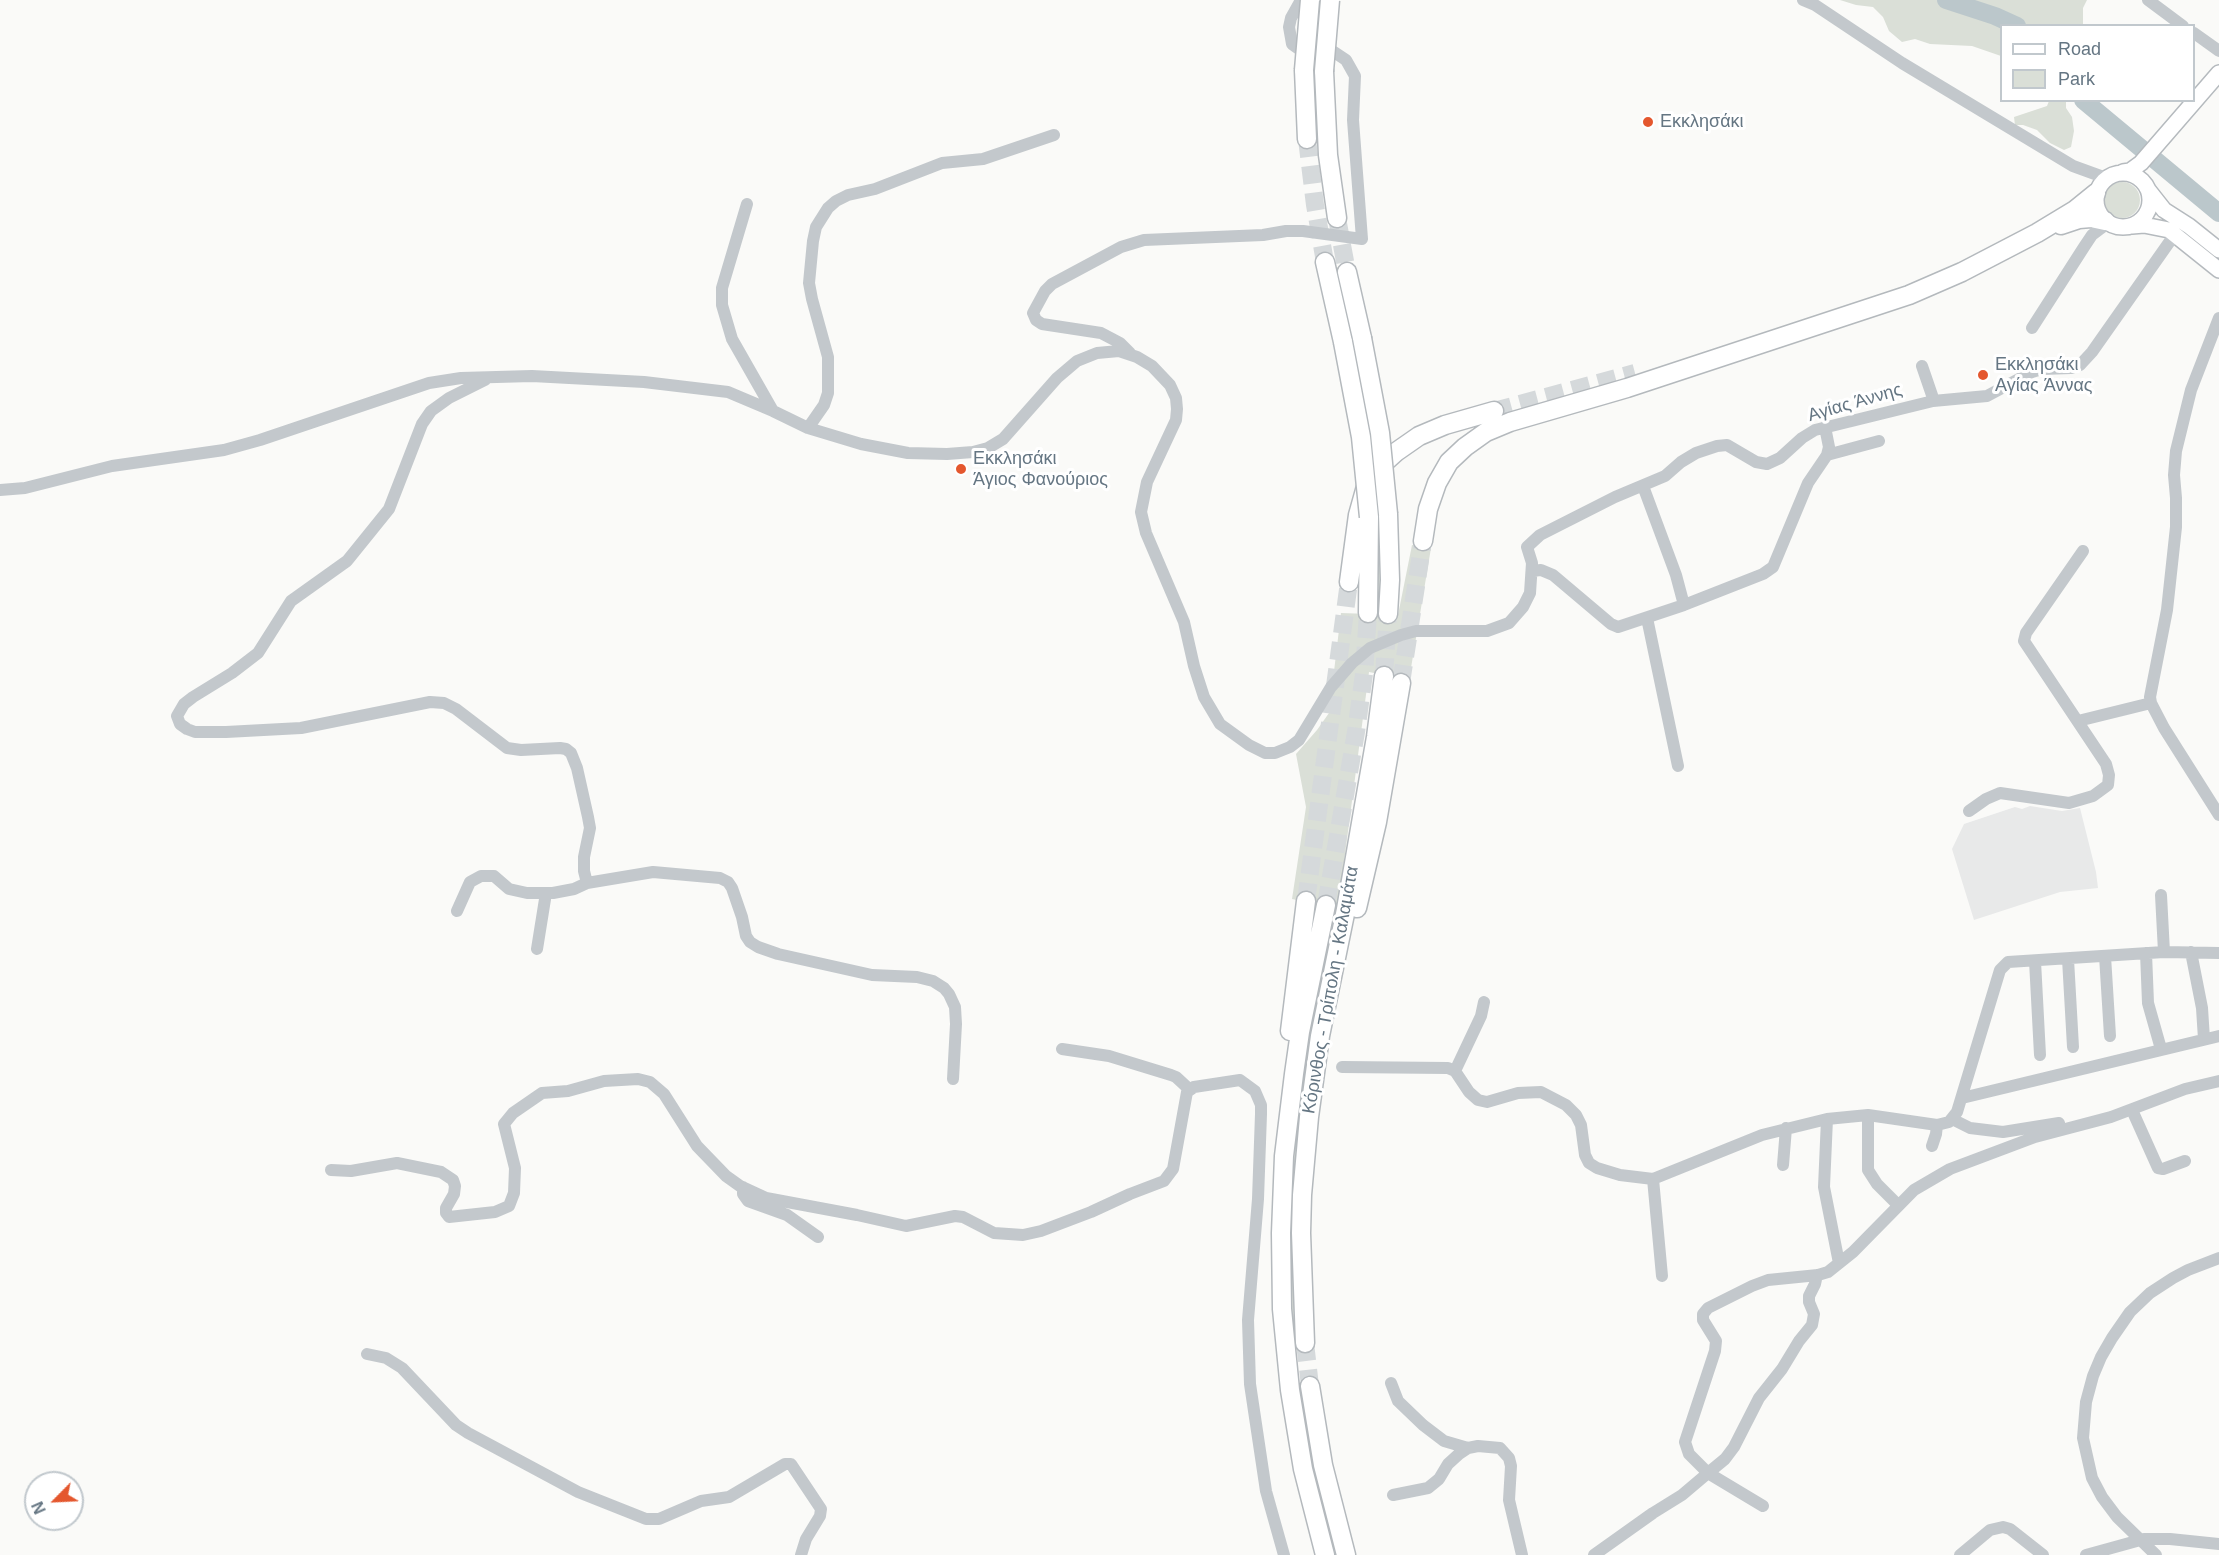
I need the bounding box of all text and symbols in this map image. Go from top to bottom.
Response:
legend [2000,24,2195,102]
text: Road [2058,39,2101,59]
text: Park [2058,69,2095,89]
place label: Εκκλησάκι [1660,111,1744,133]
marker: Εκκλησάκι [1641,115,1655,129]
place label: Εκκλησάκι Αγίας Άννας [1995,354,2093,397]
marker: Εκκλησάκι Αγίας Άννας [1976,368,1990,382]
street label: Αγίας Άννης [1805,379,1905,427]
place label: Εκκλησάκι Άγιος Φανούριος [973,448,1108,490]
marker: Εκκλησάκι Άγιος Φανούριος [954,462,968,476]
street label: Κόρινθος - Τρίπολη - Καλαμάτα [1299,864,1363,1116]
north arrow [24,1471,84,1531]
text: N [29,1499,49,1516]

